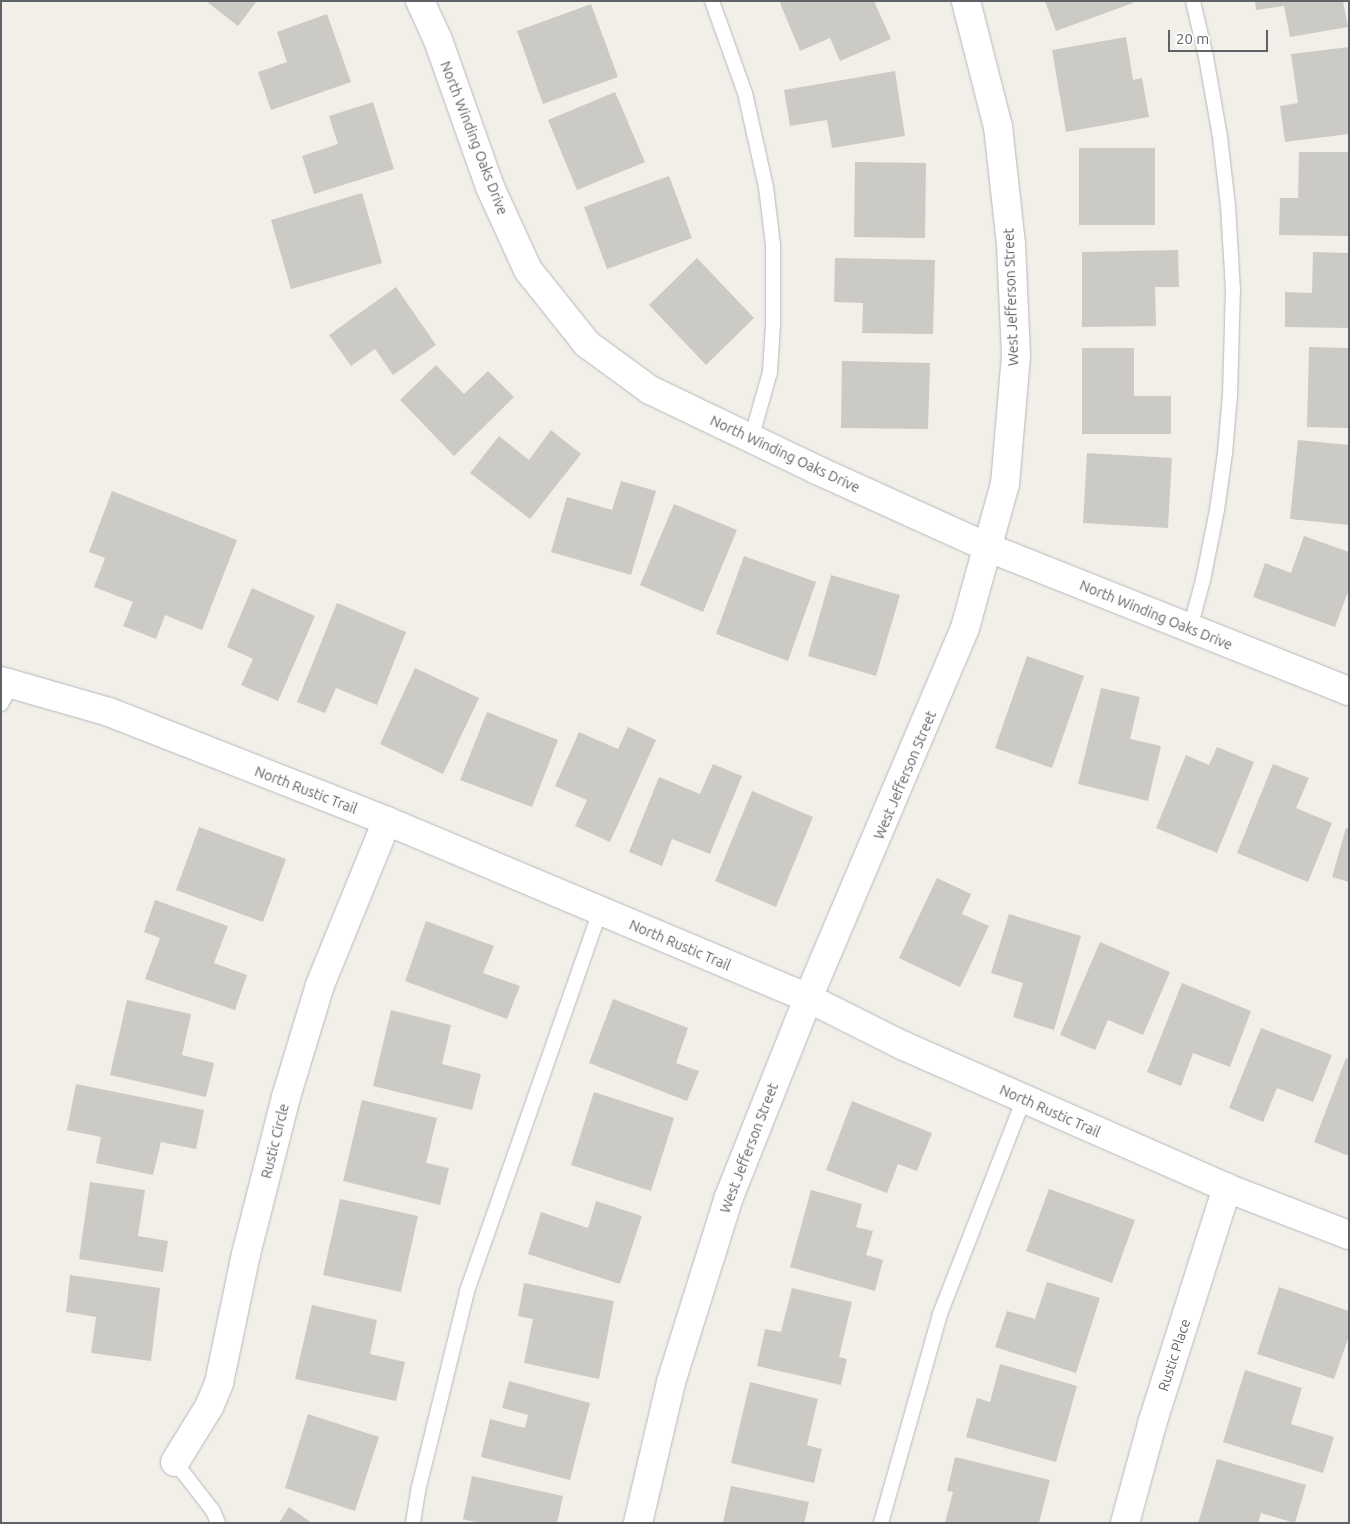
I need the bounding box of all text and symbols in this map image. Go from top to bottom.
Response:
scale bar [1170,20,1270,52]
text: 20 m [1176,30,1209,47]
street label: North Winding Oaks Drive [437,59,511,217]
street label: West Jefferson Street [1000,228,1022,366]
street label: North Winding Oaks Drive [708,412,862,496]
street label: North Winding Oaks Drive [1077,577,1235,653]
street label: West Jefferson Street [870,708,940,842]
street label: North Rustic Trail [252,763,360,817]
street label: North Rustic Trail [627,916,733,974]
street label: West Jefferson Street [716,1081,782,1215]
street label: North Rustic Trail [997,1081,1103,1141]
street label: Rustic Circle [258,1102,292,1180]
street label: Rustic Place [1154,1317,1194,1393]

